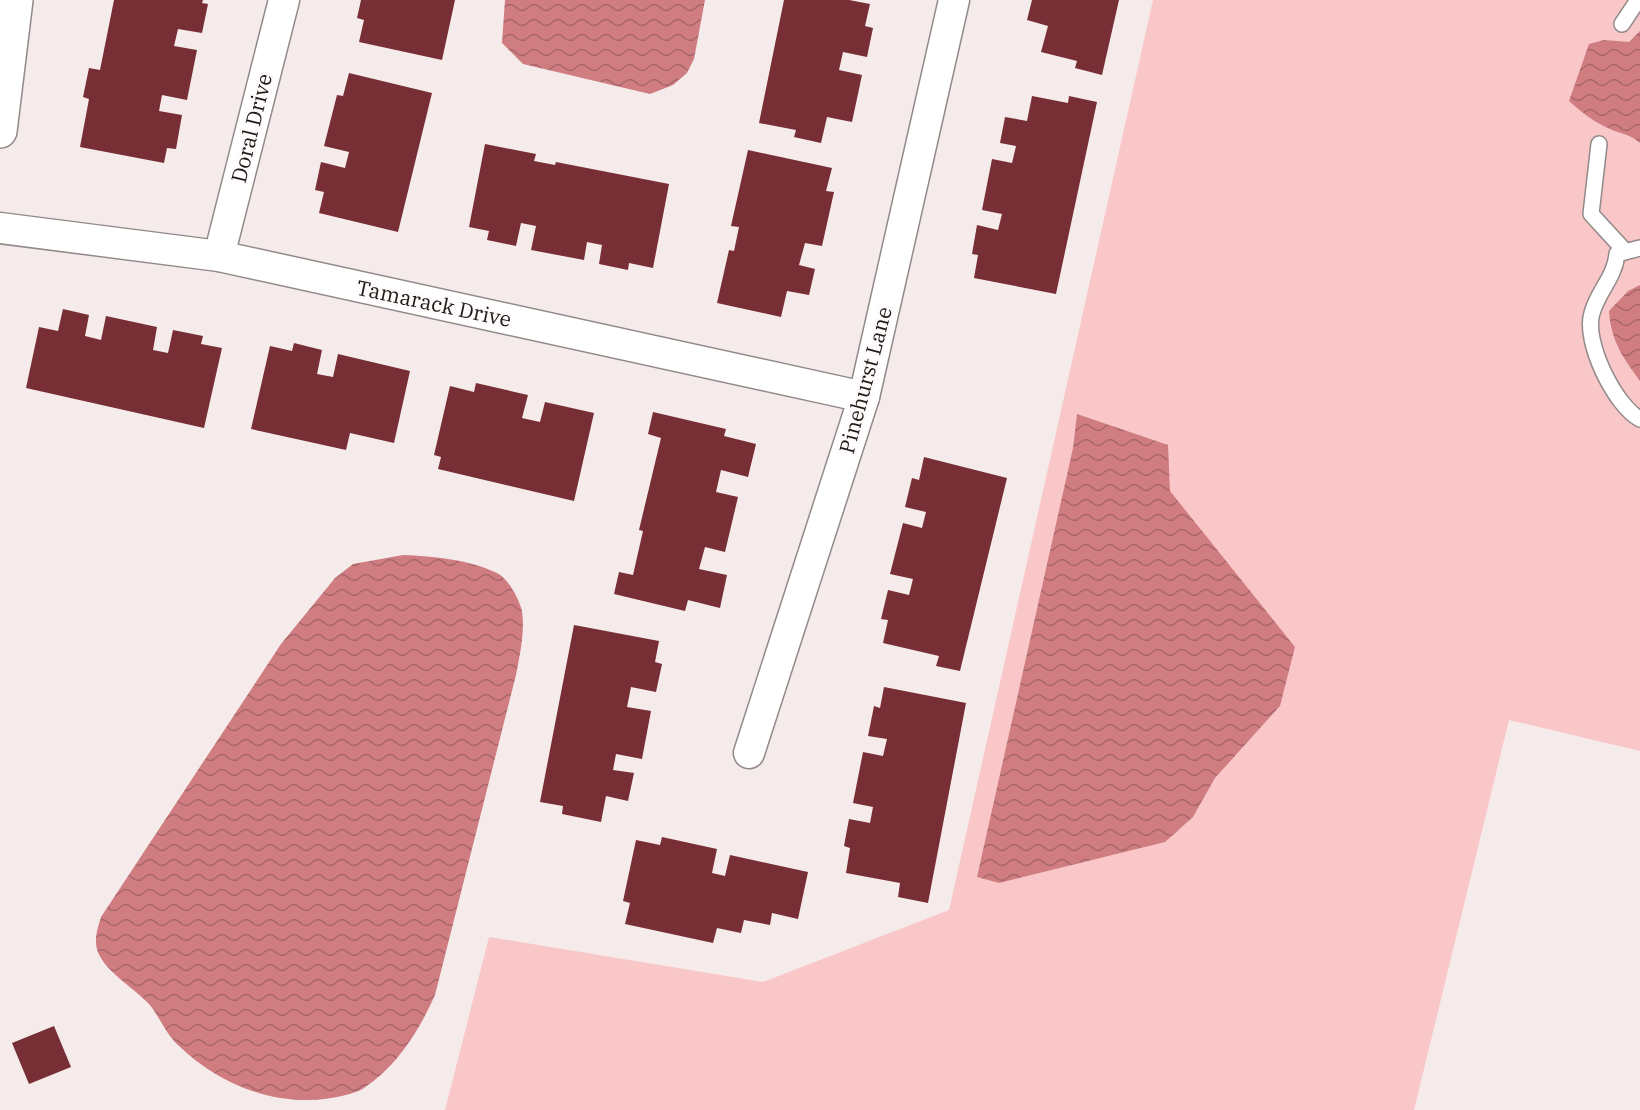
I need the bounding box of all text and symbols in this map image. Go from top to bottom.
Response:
street label: Doral Drive [224,70,278,186]
street label: Tamarack Drive [354,273,514,333]
street label: Pinehurst Lane [832,304,898,456]

